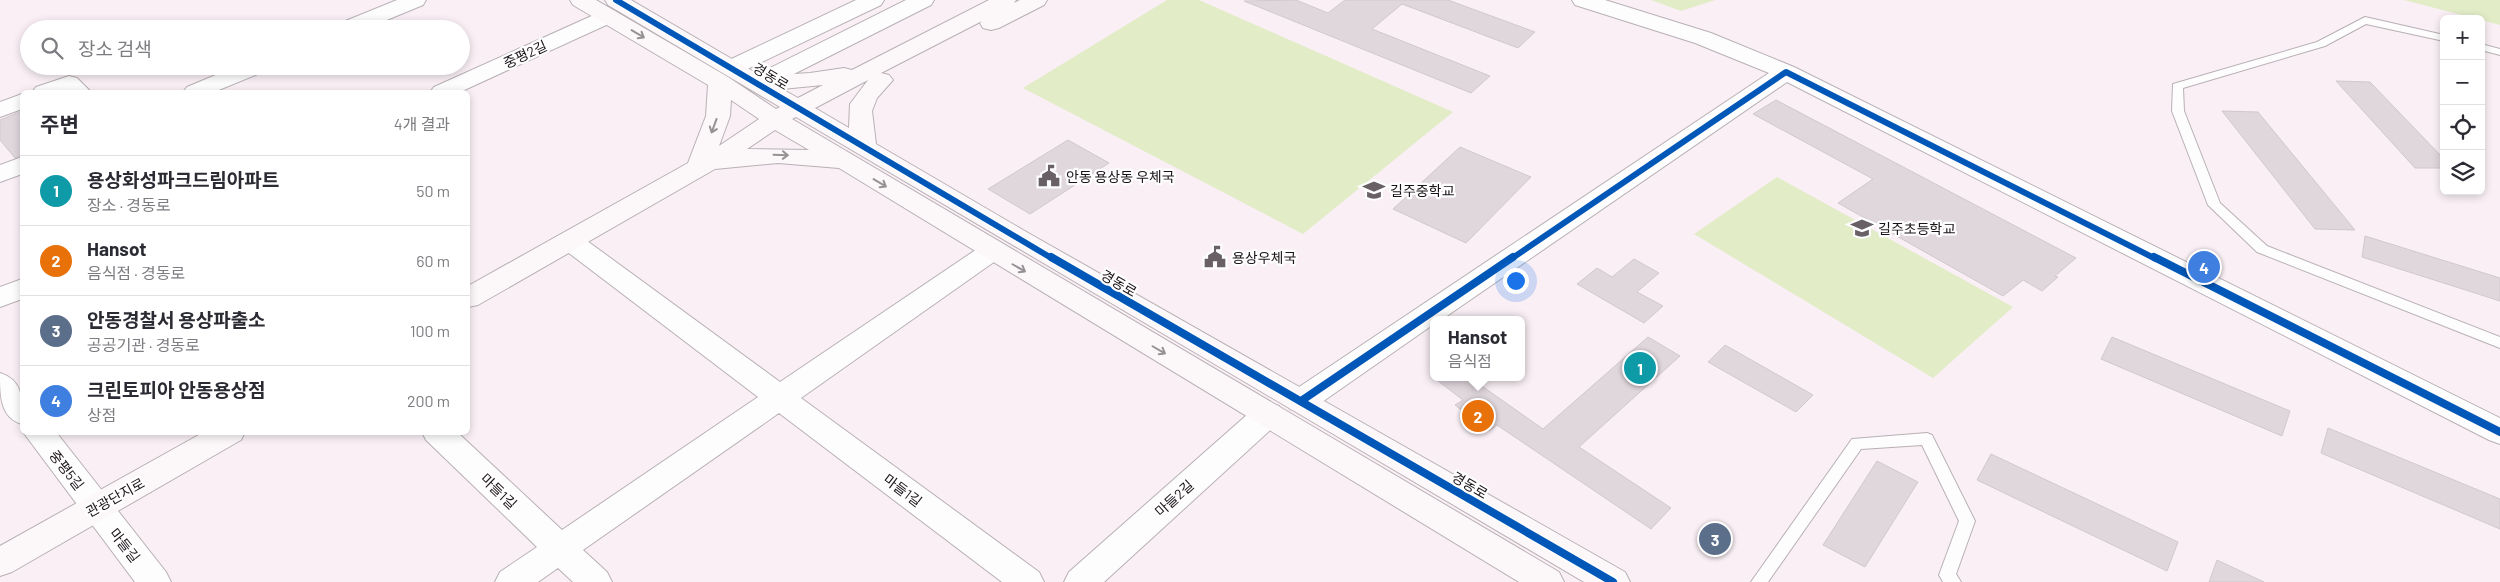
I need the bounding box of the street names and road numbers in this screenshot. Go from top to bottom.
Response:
street label: 중평2길 [500,37,550,71]
street label: 경동로 [750,59,792,93]
street label: 경동로 [1098,266,1140,300]
street label: 중평5길 [46,447,88,493]
street label: 경동로 [1449,468,1491,502]
street label: 마들1길 [477,470,521,512]
street label: 마들1길 [880,470,926,510]
street label: 관광단지로 [83,474,147,520]
street label: 마들2길 [1151,476,1197,520]
street label: 마들길 [106,525,144,565]

